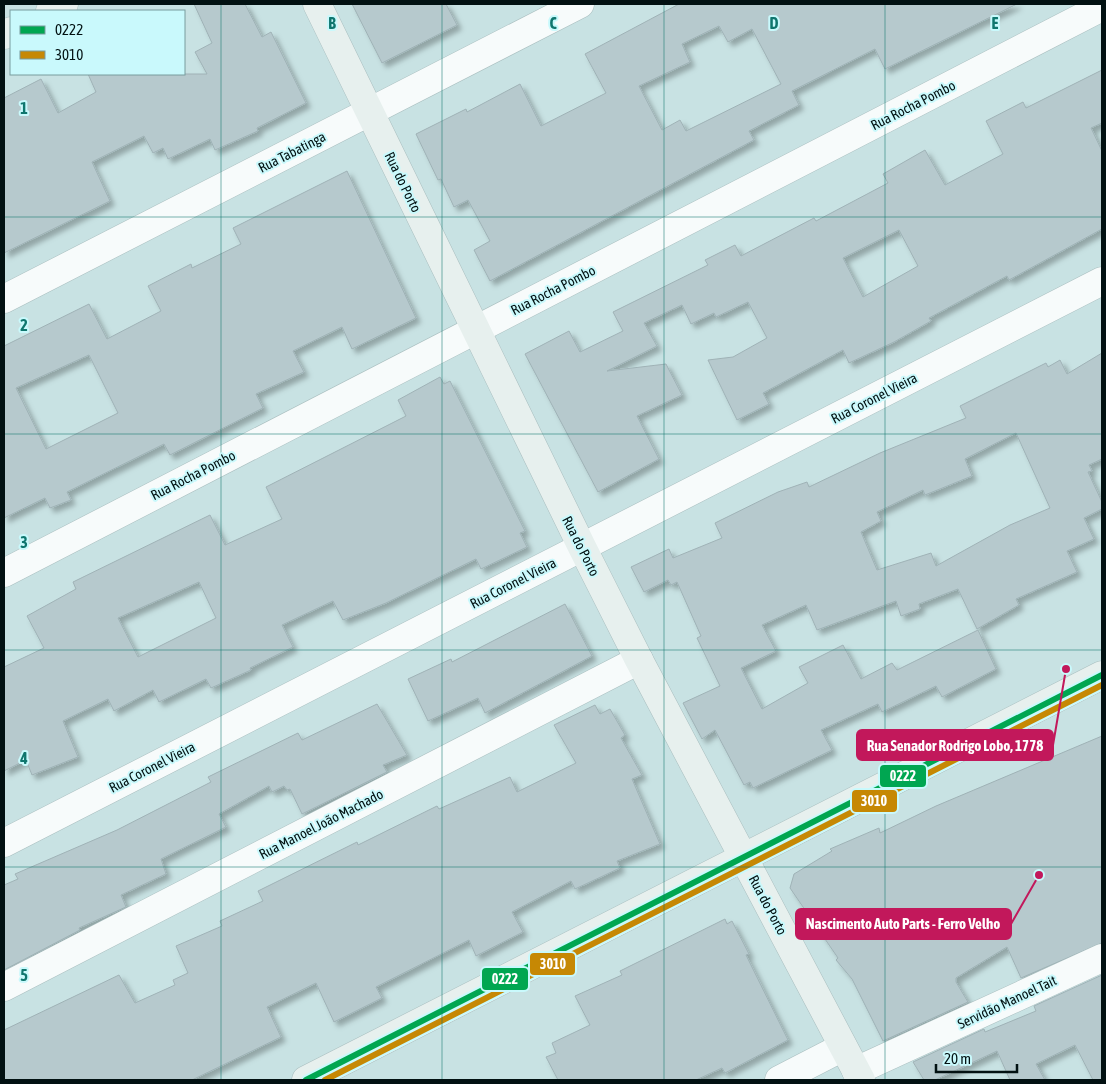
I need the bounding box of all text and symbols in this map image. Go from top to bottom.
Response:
legend [10,10,185,75]
text: B [328,14,336,32]
text: C [549,14,557,32]
text: D [770,14,779,32]
text: E [992,14,999,32]
text: 0222 [55,21,83,38]
text: 3010 [55,46,83,63]
street label: Rua Rocha Pombo [868,77,958,133]
text: 1 [20,99,28,117]
street label: Rua Tabatinga [256,128,328,176]
street label: Rua do Porto [382,149,424,215]
street label: Rua Rocha Pombo [508,262,598,318]
text: 2 [20,316,28,334]
street label: Rua Coronel Vieira [828,369,920,427]
street label: Rua Rocha Pombo [148,447,238,503]
street label: Rua do Porto [559,513,603,579]
text: 3 [20,533,28,551]
street label: Rua Coronel Vieira [467,554,559,612]
callout: Rua Senador Rodrigo Lobo, 1778 [857,730,1053,760]
text: Rua Senador Rodrigo Lobo, 1778 [867,737,1043,754]
street label: Rua Coronel Vieira [106,738,198,796]
text: 4 [19,749,28,767]
line badge: 0222 [879,764,927,788]
text: 0222 [890,768,917,784]
street label: Rua Manoel João Machado [256,786,386,862]
line badge: 3010 [851,789,898,813]
text: 3010 [861,793,888,809]
street label: Rua do Porto [746,873,790,937]
callout: Nascimento Auto Parts - Ferro Velho [796,909,1011,939]
text: Nascimento Auto Parts - Ferro Velho [806,915,1000,932]
line badge: 3010 [529,952,576,976]
text: 3010 [540,956,567,972]
text: 5 [20,966,28,984]
line badge: 0222 [481,967,529,991]
text: 0222 [492,971,519,987]
street label: Servidão Manoel Tait [955,972,1059,1032]
scale bar [936,1042,1017,1074]
text: 20 m [944,1050,971,1067]

